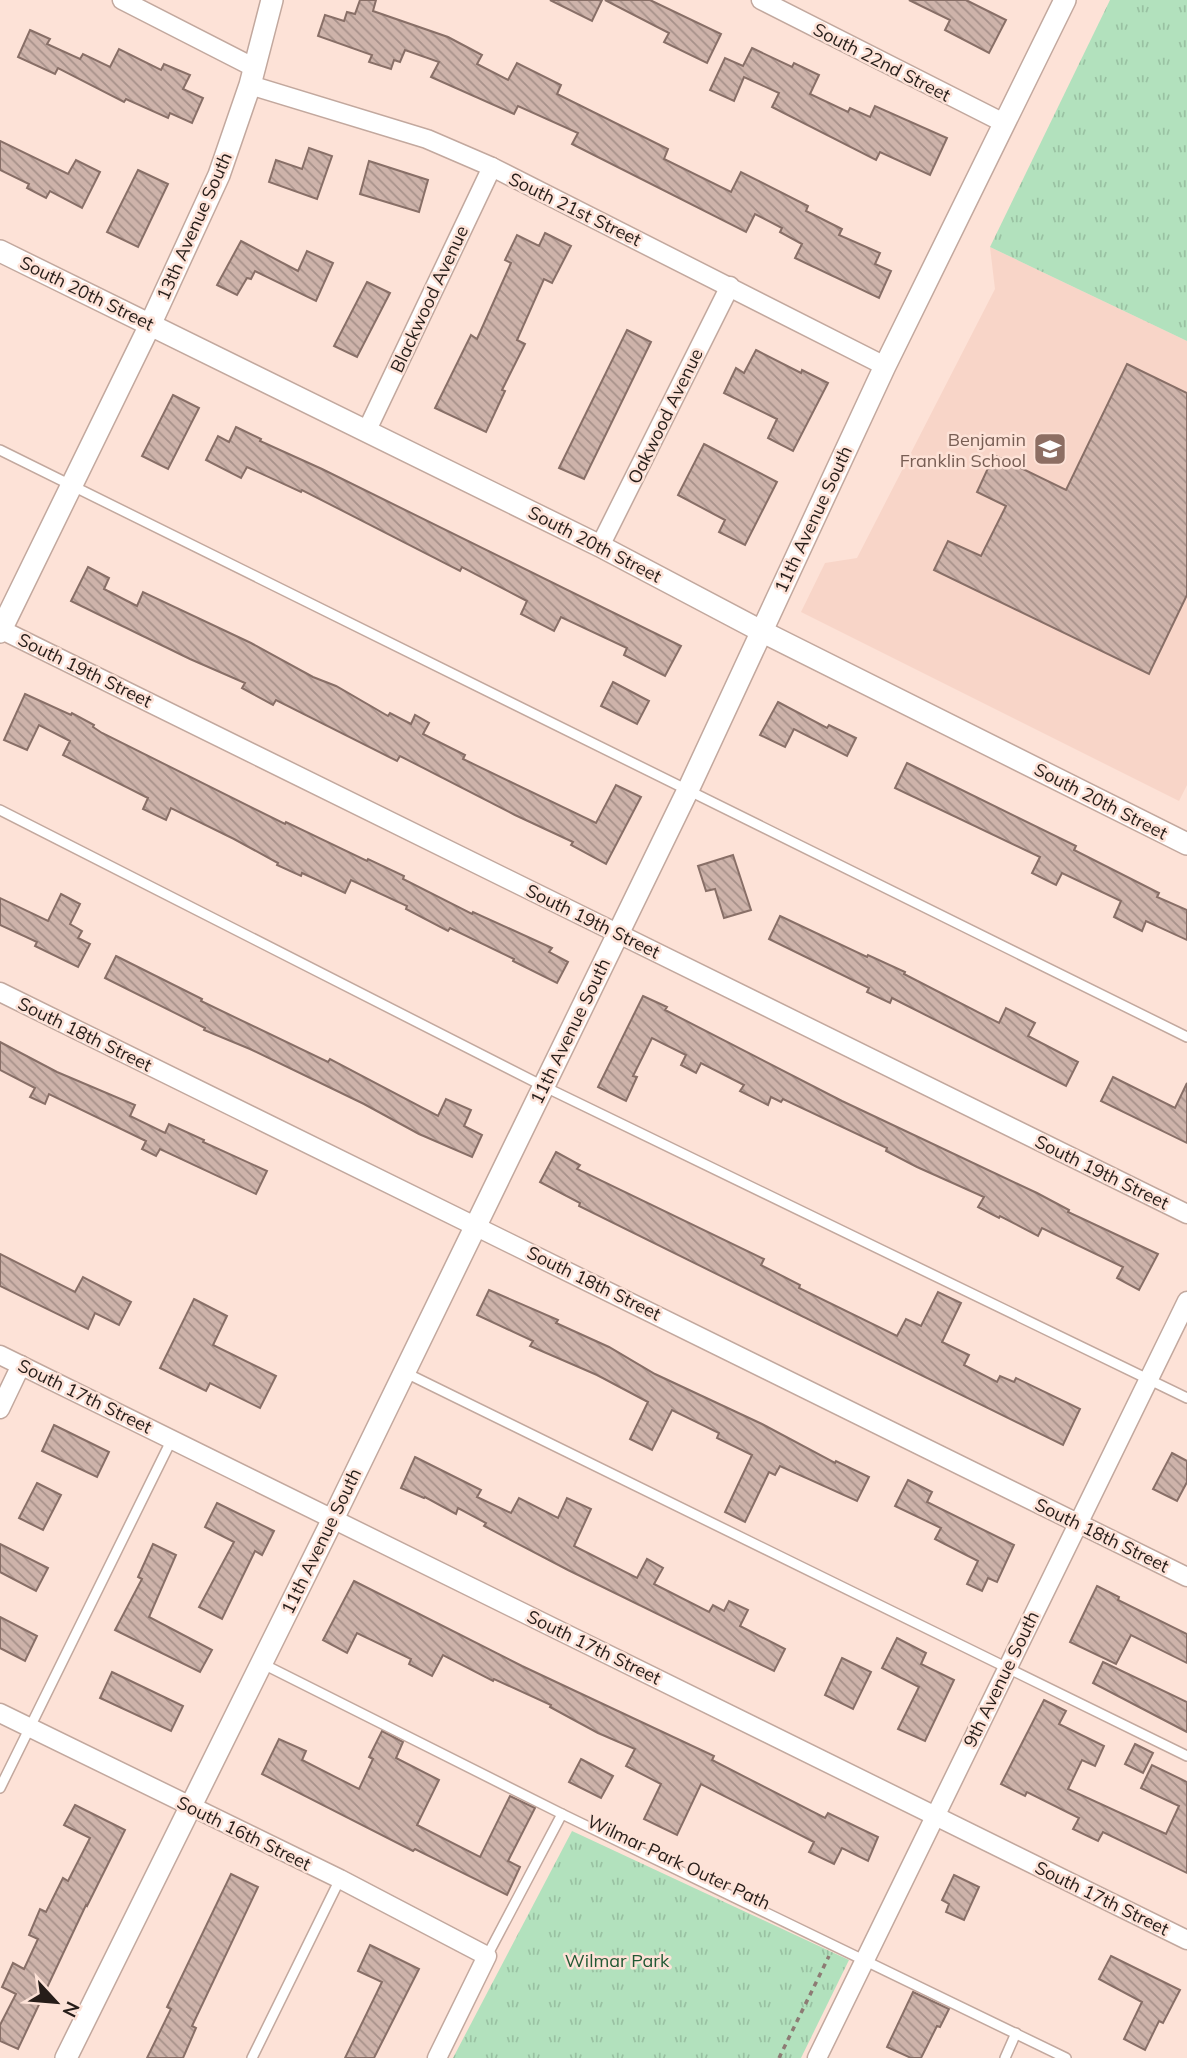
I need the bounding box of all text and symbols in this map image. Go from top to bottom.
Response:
street label: South 22nd Street [810,18,954,106]
street label: 13th Avenue South [151,149,237,303]
street label: South 21st Street [505,167,645,251]
street label: Blackwood Avenue [385,222,473,376]
street label: South 20th Street [16,251,158,335]
street label: Oakwood Avenue [622,344,708,488]
place label: Benjamin Franklin School [900,428,1026,472]
school or university icon: Benjamin Franklin School [1031,430,1069,468]
street label: 11th Avenue South [769,442,857,596]
street label: South 20th Street [525,501,665,587]
street label: South 19th Street [14,628,156,712]
street label: South 20th Street [1031,758,1171,844]
street label: South 19th Street [522,879,664,963]
street label: 11th Avenue South [525,954,615,1108]
street label: South 18th Street [14,992,156,1076]
street label: South 19th Street [1031,1130,1173,1214]
street label: South 18th Street [523,1241,665,1325]
street label: South 17th Street [14,1354,156,1438]
street label: 11th Avenue South [276,1464,366,1618]
street label: South 18th Street [1031,1493,1173,1577]
street label: South 17th Street [523,1605,665,1689]
street label: 9th Avenue South [958,1607,1044,1751]
street label: South 16th Street [173,1791,315,1875]
street label: Wilmar Park Outer Path [584,1809,774,1915]
street label: South 17th Street [1031,1856,1173,1940]
park label: Wilmar Park [565,1949,670,1972]
north arrow [21,1967,91,2037]
text: N [57,1998,85,2021]

